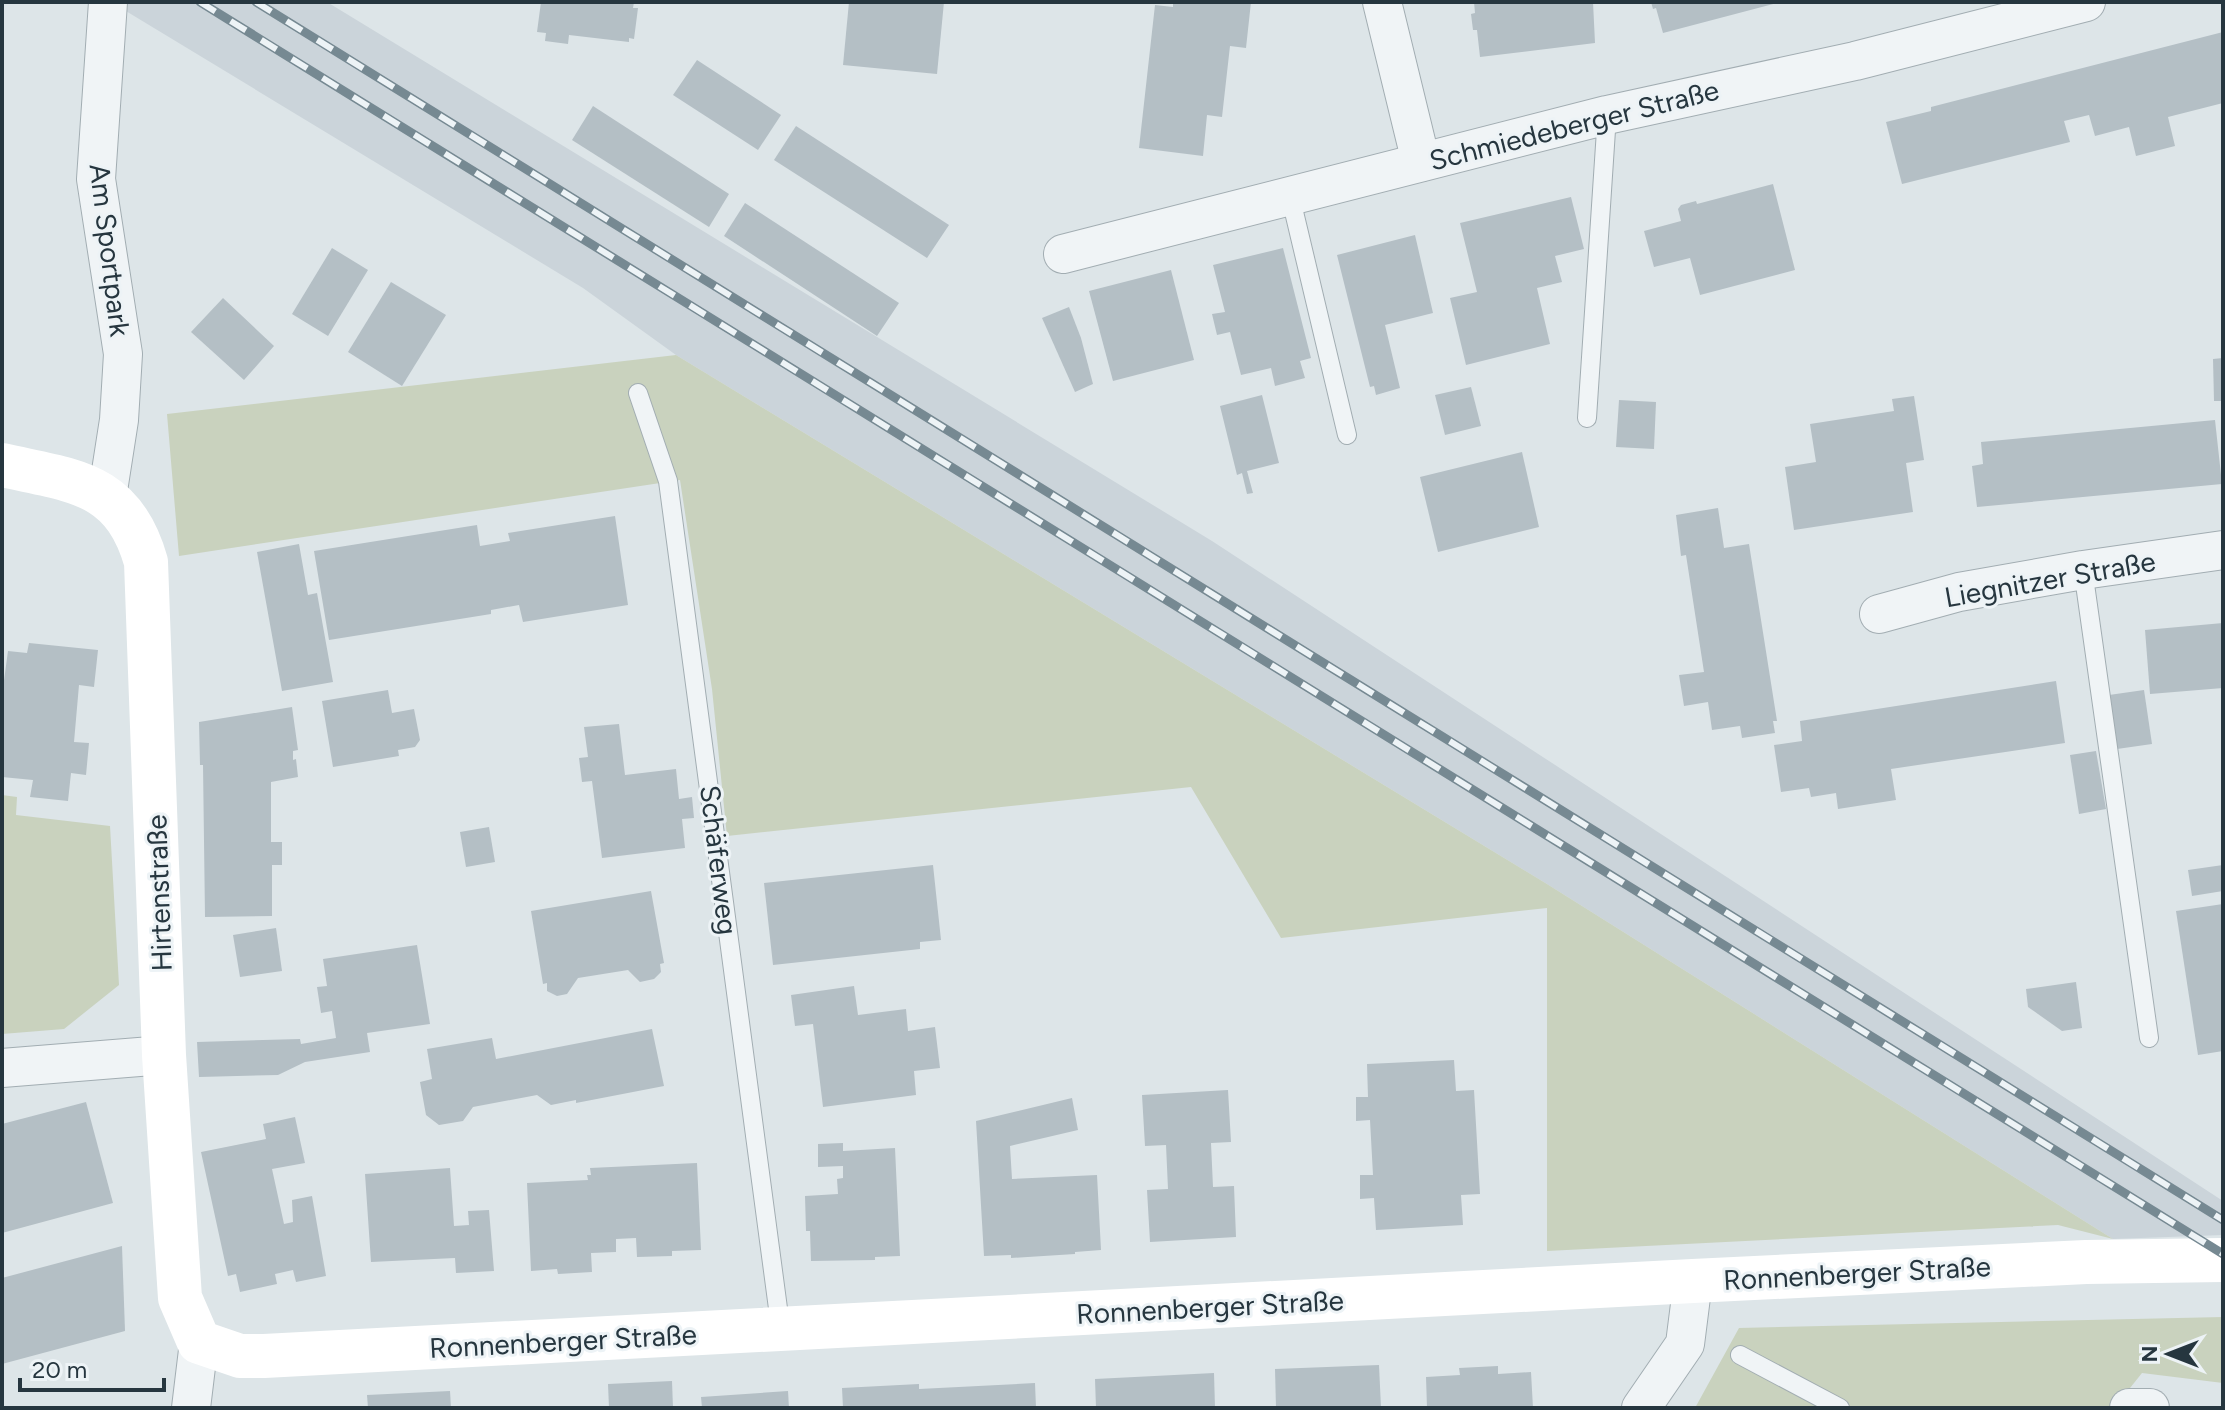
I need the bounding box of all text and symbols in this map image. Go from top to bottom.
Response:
street label: Schmiedeberger Straße [1426,73,1722,177]
street label: Am Sportpark [83,162,138,339]
street label: Liegnitzer Straße [1942,544,2158,614]
street label: Schäferweg [693,783,745,937]
street label: Hirtenstraße [139,814,179,972]
street label: Ronnenberger Straße [1722,1249,1992,1297]
street label: Ronnenberger Straße [1075,1283,1345,1331]
north arrow [2129,1314,2209,1394]
street label: Ronnenberger Straße [428,1317,698,1365]
scale bar [20,1342,164,1392]
text: N [2136,1345,2163,1363]
text: 20 m [32,1355,87,1384]

